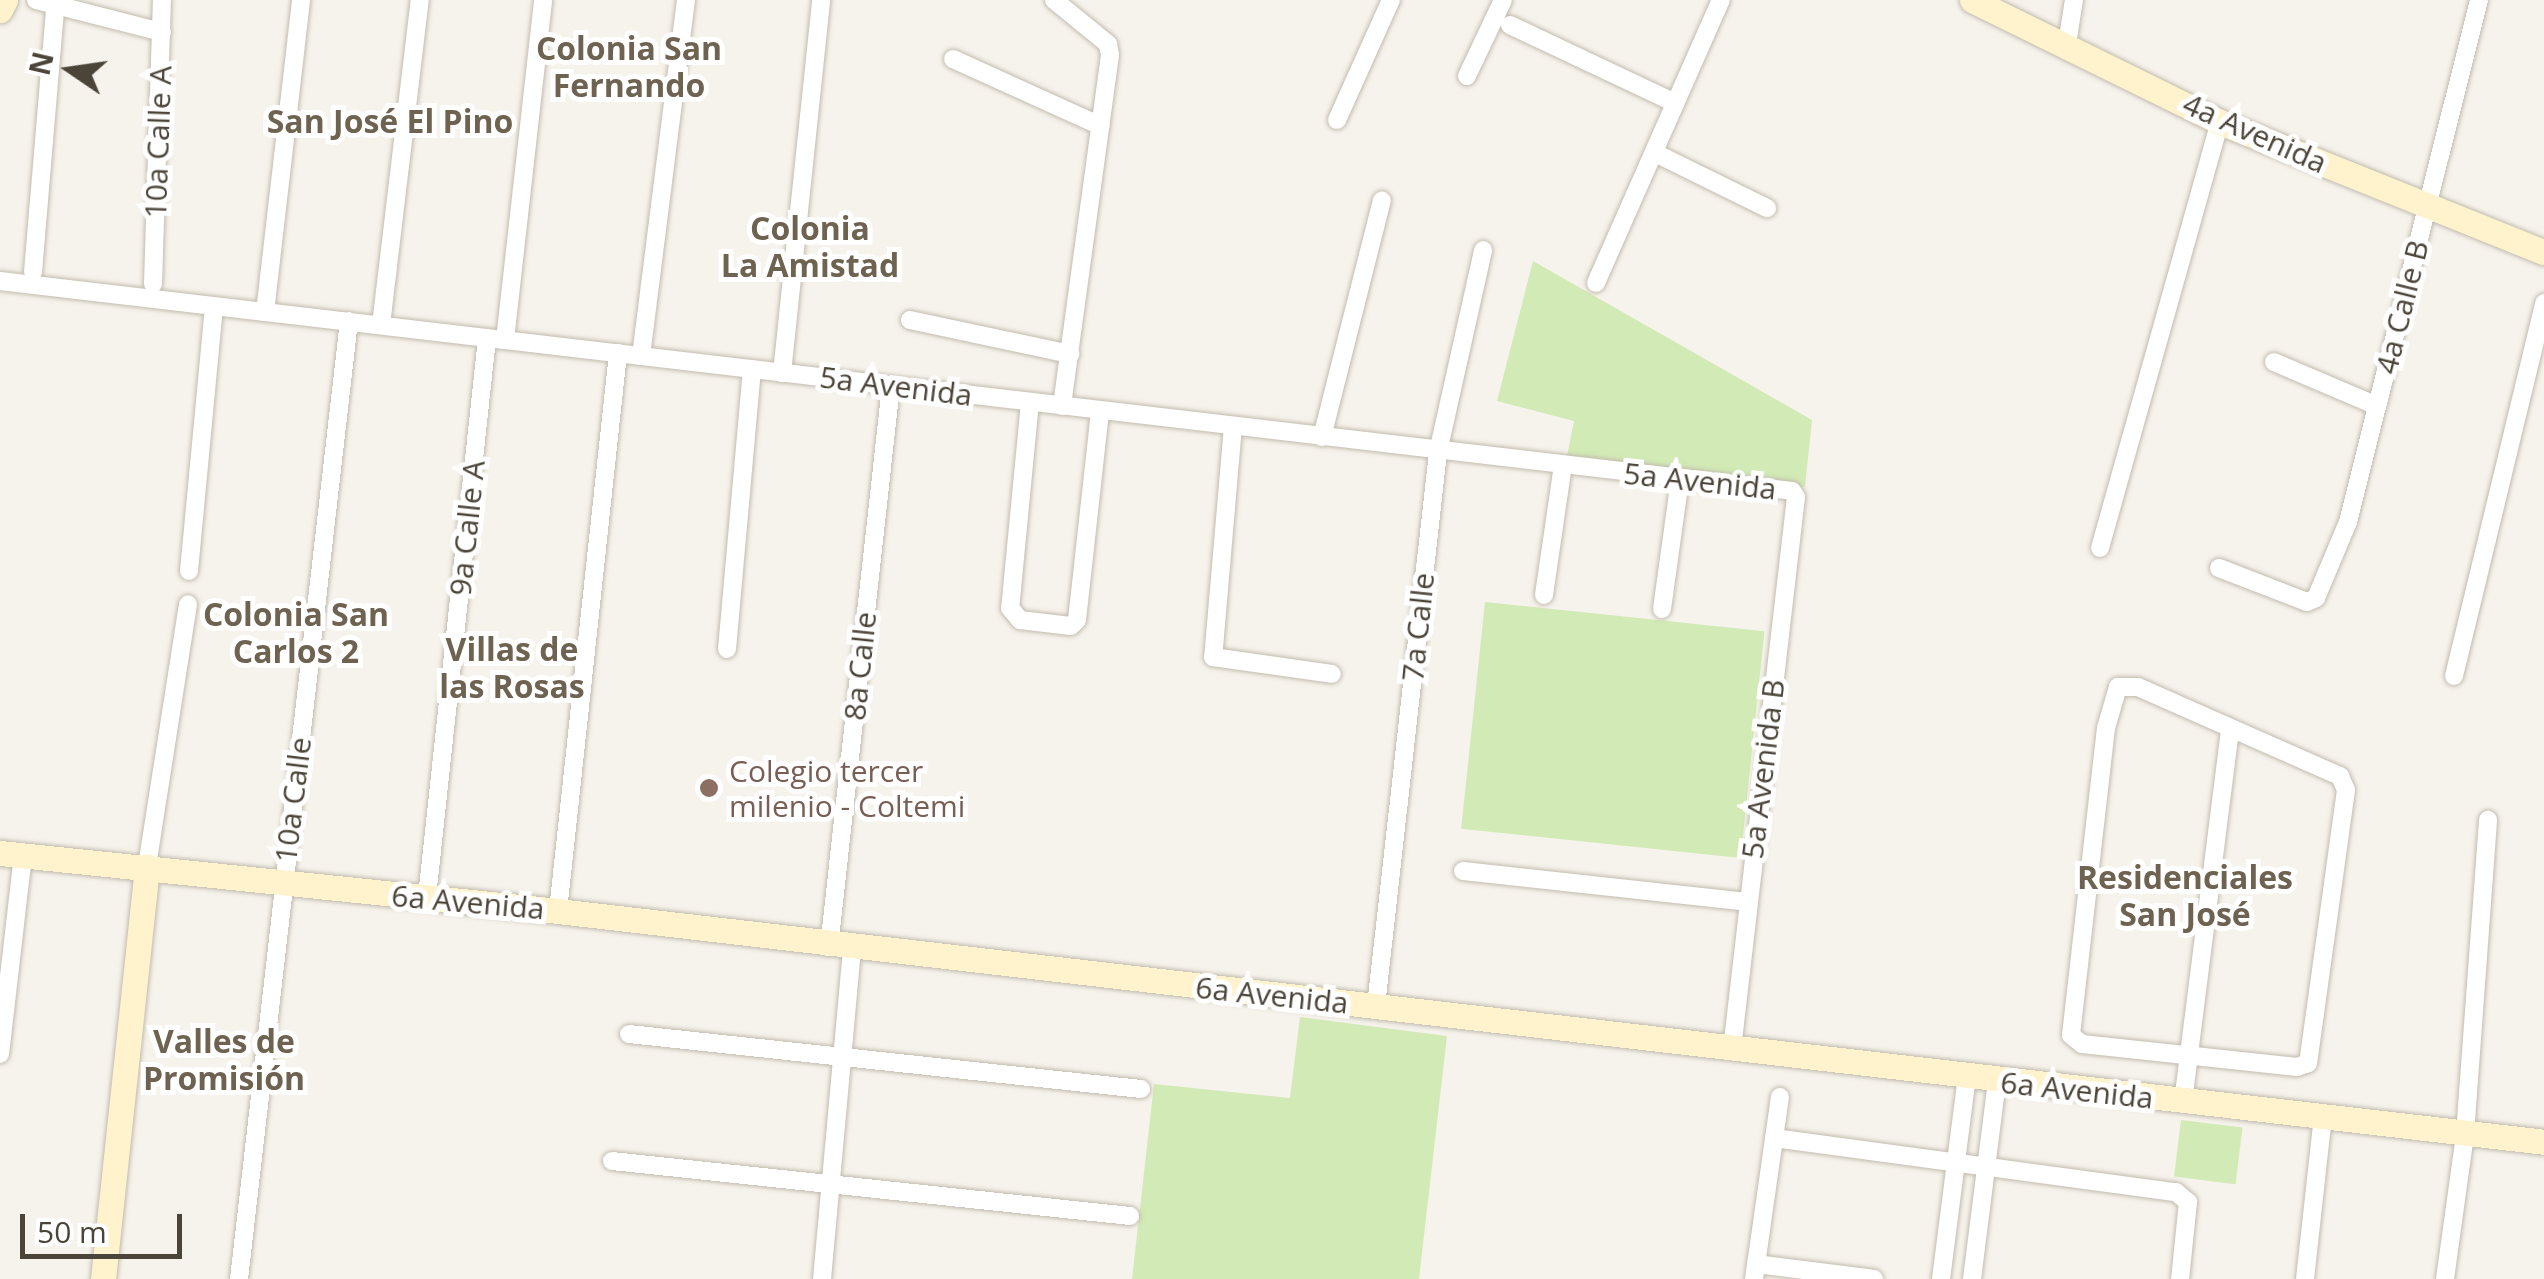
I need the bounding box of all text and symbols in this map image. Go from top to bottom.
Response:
north arrow [20,20,120,120]
district label: Colonia San Fernando [536,30,722,105]
text: N [20,48,62,79]
street label: 10a Calle A [137,65,179,219]
street label: 4a Avenida [2178,85,2332,181]
district label: San José El Pino [267,102,513,140]
district label: Colonia La Amistad [721,210,899,285]
street label: 4a Calle B [2368,236,2436,378]
street label: 5a Avenida [818,359,974,413]
street label: 5a Avenida [1622,455,1778,507]
street label: 9a Calle A [442,459,492,597]
street label: 7a Calle [1394,571,1442,683]
district label: Colonia San Carlos 2 [203,596,389,671]
street label: 8a Calle [836,610,884,722]
district label: Villas de las Rosas [439,631,585,706]
street label: 5a Avenida B [1734,677,1792,861]
street label: 10a Calle [267,735,319,865]
place label: Colegio tercer milenio - Coltemi [729,753,965,824]
marker: Colegio tercer milenio - Coltemi [698,777,720,799]
district label: Residenciales San José [2077,859,2293,934]
street label: 6a Avenida [390,877,546,927]
street label: 6a Avenida [1194,969,1350,1021]
district label: Valles de Promisión [143,1023,305,1098]
street label: 6a Avenida [1999,1064,2155,1116]
scale bar [25,1194,188,1256]
text: 50 m [37,1211,107,1252]

